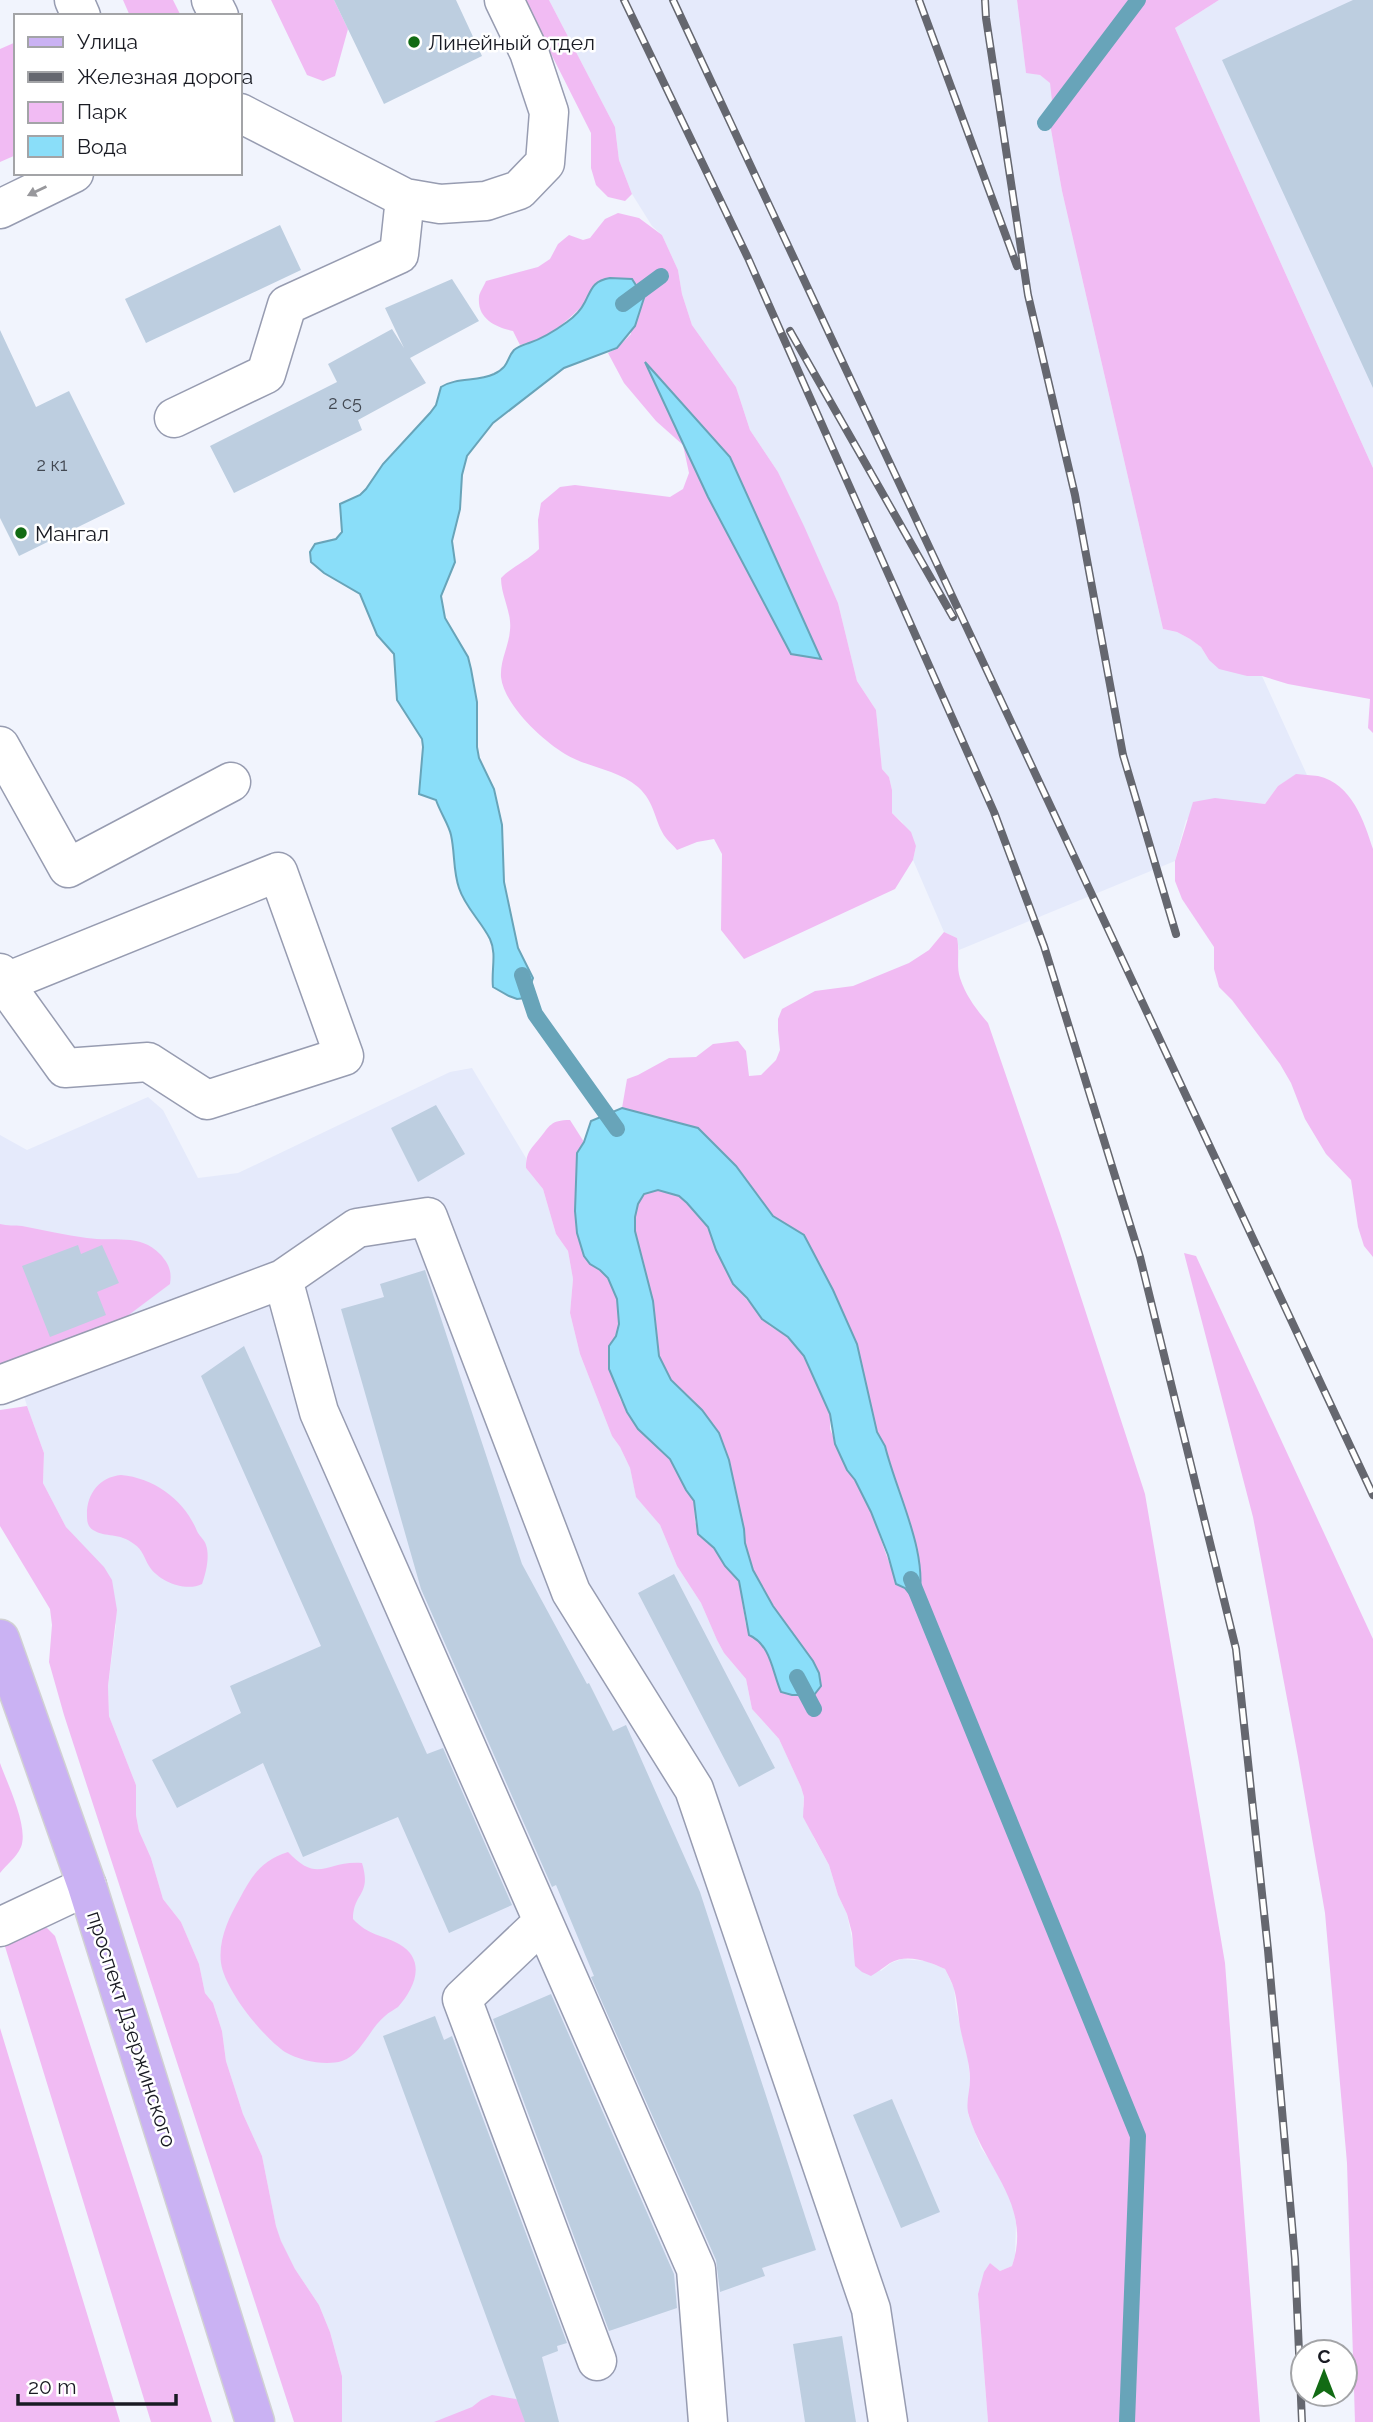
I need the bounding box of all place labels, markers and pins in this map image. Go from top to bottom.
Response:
place label: Линейный отдел [428,30,595,55]
marker: Линейный отдел [406,34,422,50]
place label: Мангал [35,521,109,546]
marker: Мангал [13,525,29,541]

